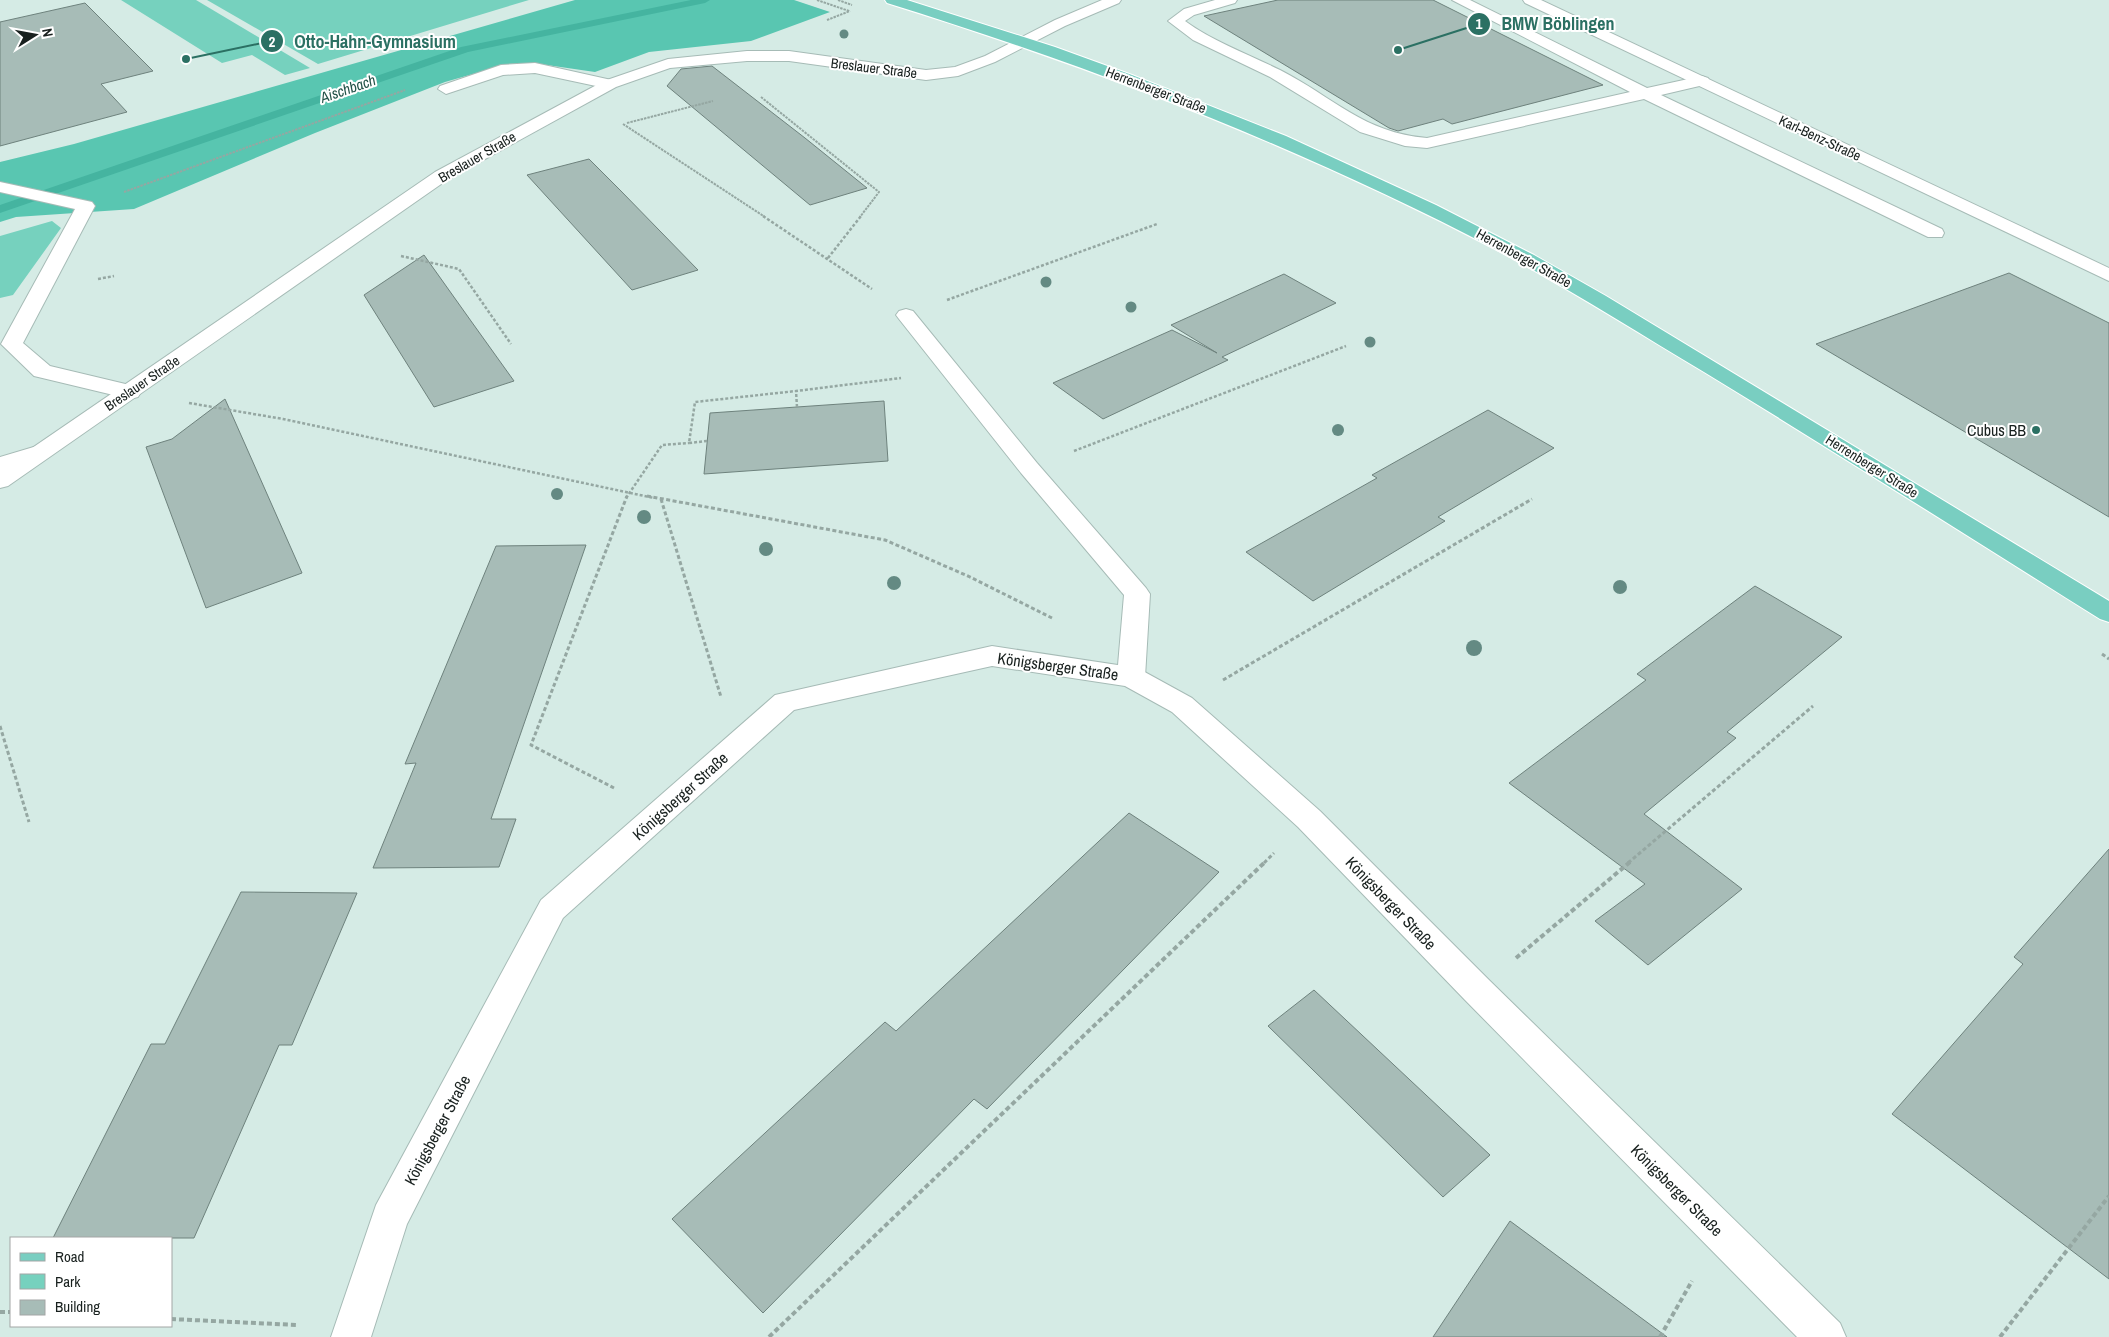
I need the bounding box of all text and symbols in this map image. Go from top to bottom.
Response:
callout: BMW Böblingen [1467,7,1625,40]
north arrow [10,10,60,60]
text: BMW Böblingen [1501,11,1615,36]
text: 1 [1476,13,1483,34]
callout: Otto-Hahn-Gymnasium [259,25,466,58]
text: N [38,27,57,38]
text: Otto-Hahn-Gymnasium [294,29,456,54]
text: 2 [269,31,276,52]
street label: Breslauer Straße [830,54,918,82]
street label: Herrenberger Straße [1103,63,1209,117]
water label: Aischbach [316,69,379,108]
street label: Karl-Benz-Straße [1776,111,1864,165]
street label: Breslauer Straße [435,128,519,186]
street label: Herrenberger Straße [1473,224,1575,292]
street label: Breslauer Straße [101,351,183,415]
place label: Cubus BB [1967,419,2026,441]
marker: Cubus BB [2030,424,2042,436]
street label: Herrenberger Straße [1822,430,1922,502]
street label: Königsberger Straße [996,647,1120,685]
street label: Königsberger Straße [627,747,733,845]
street label: Königsberger Straße [1341,852,1441,954]
street label: Königsberger Straße [399,1071,475,1189]
street label: Königsberger Straße [1626,1139,1728,1241]
legend [10,1237,172,1327]
text: Road [55,1246,84,1267]
text: Park [55,1271,81,1292]
text: Building [55,1296,100,1317]

